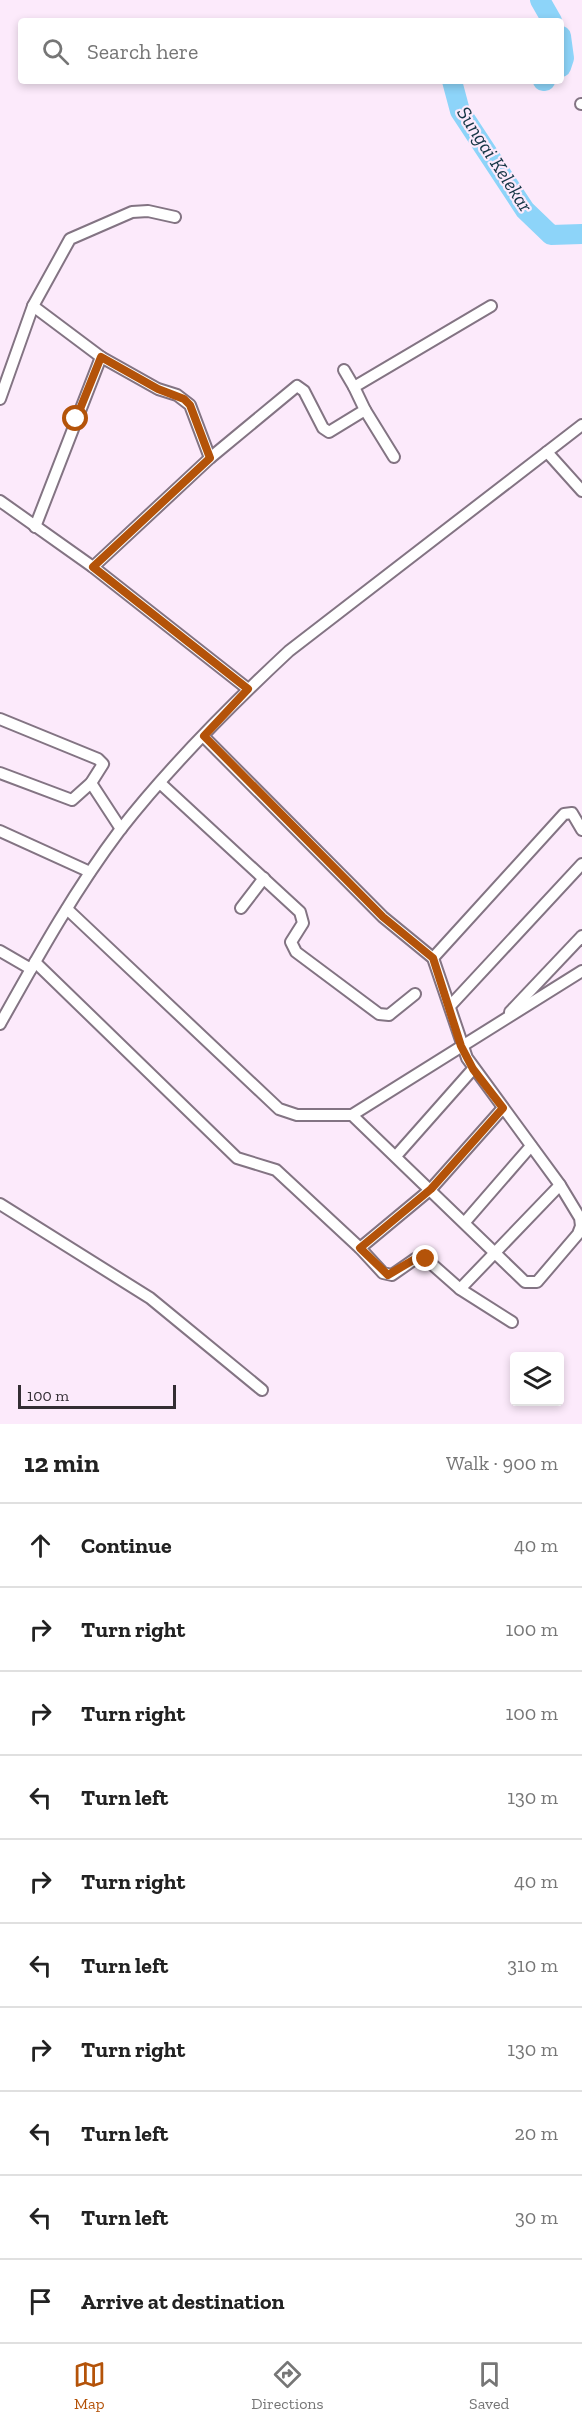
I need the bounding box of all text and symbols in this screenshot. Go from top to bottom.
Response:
search box [18,18,564,84]
icon: search [39,35,72,68]
text: Search here [87,38,198,65]
water label: Sungai Kelekar [452,102,538,216]
route start [62,405,88,431]
route end [412,1245,438,1271]
map controls [510,1352,564,1406]
button: layers [510,1352,564,1406]
scale bar [18,1382,176,1410]
text: 100 m [27,1386,69,1405]
text: 12 min [24,1447,99,1479]
text: Walk · 900 m [446,1451,558,1475]
icon: ahead [24,1529,57,1562]
text: Continue [81,1532,172,1559]
text: 40 m [514,1533,558,1557]
icon: right [24,1613,57,1646]
text: Turn right [81,1616,185,1643]
text: 100 m [505,1617,558,1641]
icon: right [24,1697,57,1730]
text: Turn right [81,1700,185,1727]
text: 100 m [505,1701,558,1725]
icon: left [24,1781,57,1814]
text: Turn left [81,1784,168,1811]
text: 130 m [507,1785,558,1809]
icon: right [24,1865,57,1898]
text: Turn right [81,1868,185,1895]
text: 40 m [514,1869,558,1893]
icon: left [24,1949,57,1982]
text: Turn left [81,1952,168,1979]
text: 310 m [507,1953,558,1977]
icon: right [24,2033,57,2066]
text: Turn right [81,2036,185,2063]
text: 130 m [507,2037,558,2061]
icon: left [24,2117,57,2150]
text: Turn left [81,2120,168,2147]
text: 20 m [514,2121,558,2145]
icon: left [24,2201,57,2234]
text: Turn left [81,2204,168,2231]
text: 30 m [515,2205,558,2229]
icon: arrive [24,2285,57,2318]
text: Arrive at destination [81,2288,284,2315]
tab: Map [73,2358,106,2413]
tab: Directions [251,2358,324,2413]
tab: Saved [469,2358,509,2413]

